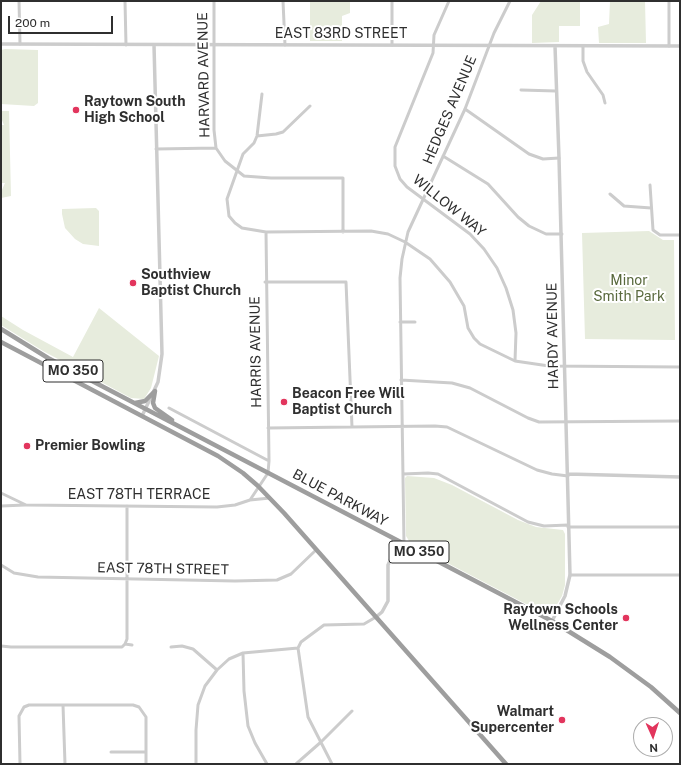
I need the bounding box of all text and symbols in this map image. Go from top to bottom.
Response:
scale bar [10,8,115,34]
street label: HARVARD AVENUE [195,12,213,138]
text: 200 m [15,16,50,30]
street label: EAST 83RD STREET [275,26,407,42]
street label: HEDGES AVENUE [420,53,480,167]
place label: Raytown South High School [84,94,185,126]
marker: Raytown South High School [71,105,81,115]
street label: WILLOW WAY [409,171,489,241]
place label: Southview Baptist Church [141,267,241,300]
park label: Minor Smith Park [593,273,665,306]
marker: Southview Baptist Church [128,278,138,288]
street label: HARDY AVENUE [544,283,562,389]
street label: HARRIS AVENUE [247,296,265,408]
road number: MO 350 [43,360,103,382]
place label: Beacon Free Will Baptist Church [292,386,405,418]
marker: Beacon Free Will Baptist Church [279,397,289,407]
place label: Premier Bowling [35,438,145,454]
marker: Premier Bowling [22,441,32,451]
street label: BLUE PARKWAY [289,466,391,530]
street label: EAST 78TH TERRACE [68,487,210,503]
road number: MO 350 [389,541,449,563]
street label: EAST 78TH STREET [97,559,229,579]
place label: Raytown Schools Wellness Center [503,602,618,634]
marker: Raytown Schools Wellness Center [621,613,631,623]
place label: Walmart Supercenter [470,704,554,736]
marker: Walmart Supercenter [557,715,567,725]
north arrow [633,717,673,757]
text: N [649,742,658,754]

